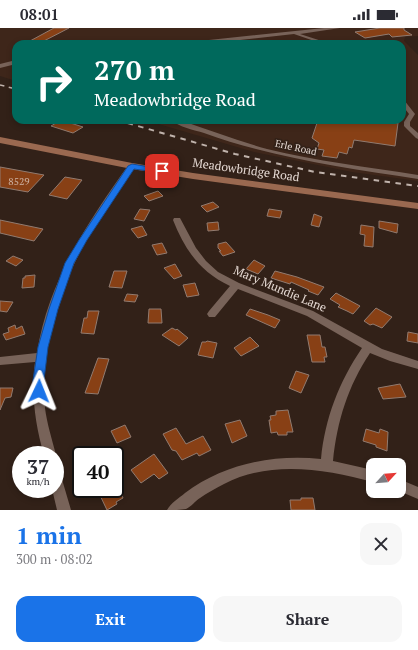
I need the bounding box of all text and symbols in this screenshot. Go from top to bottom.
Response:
text: 08:01 [20,4,59,24]
text: 270 m [94,51,175,88]
icon: right [28,56,80,108]
text: Meadowbridge Road [94,87,256,111]
street label: Erle Road [274,137,318,158]
pin [145,154,179,188]
street label: Meadowbridge Road [192,155,301,184]
icon: arrive [151,160,173,182]
house number: 8529 [8,175,30,188]
street label: Mary Mundie Lane [231,262,329,315]
position arrow [18,370,60,412]
speed limit sign: 40 [72,446,124,498]
text: 37 [27,453,49,480]
north arrow [366,458,406,498]
map controls [366,458,406,498]
text: km/h [26,475,50,488]
text: 1 min [16,519,82,551]
button: close [360,523,402,565]
text: 300 m · 08:02 [16,550,93,568]
button: Exit [16,596,205,642]
button: Share [213,596,402,642]

